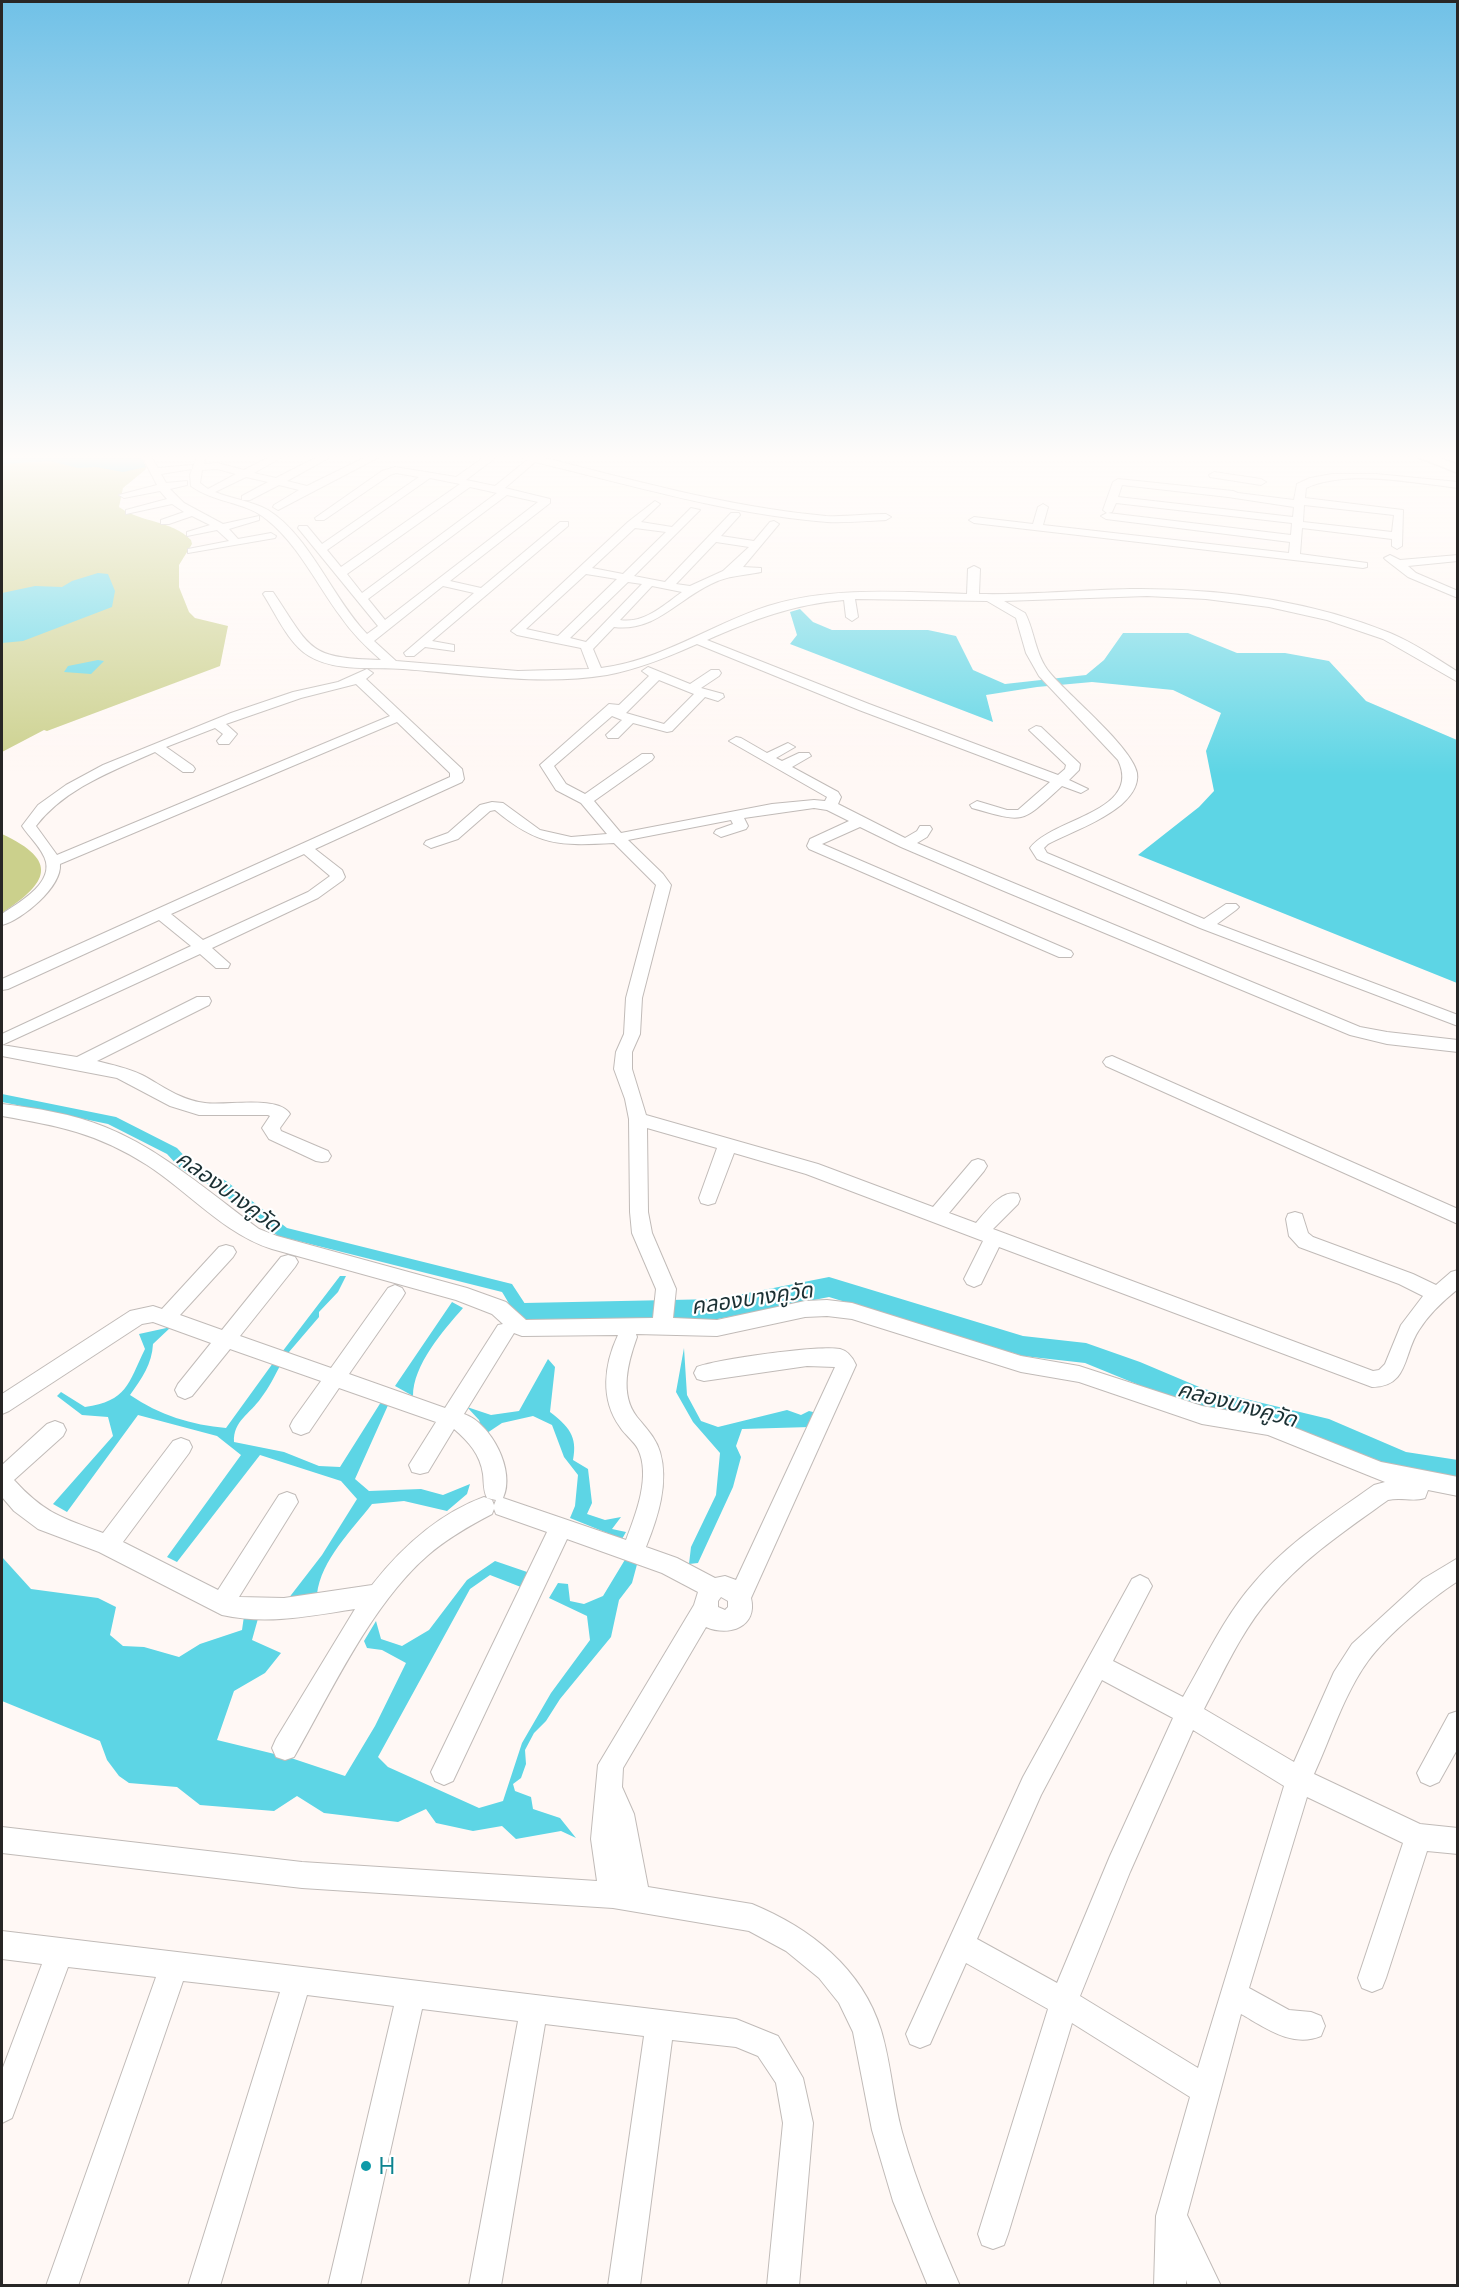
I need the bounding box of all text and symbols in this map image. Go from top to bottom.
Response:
water label: คลองบางคูวัด [171,1145,285,1239]
water label: คลองบางคูวัด [690,1277,814,1321]
water label: คลองบางคูวัด [1174,1376,1300,1434]
place label: H [378,2150,396,2182]
marker: H [359,2159,373,2173]

